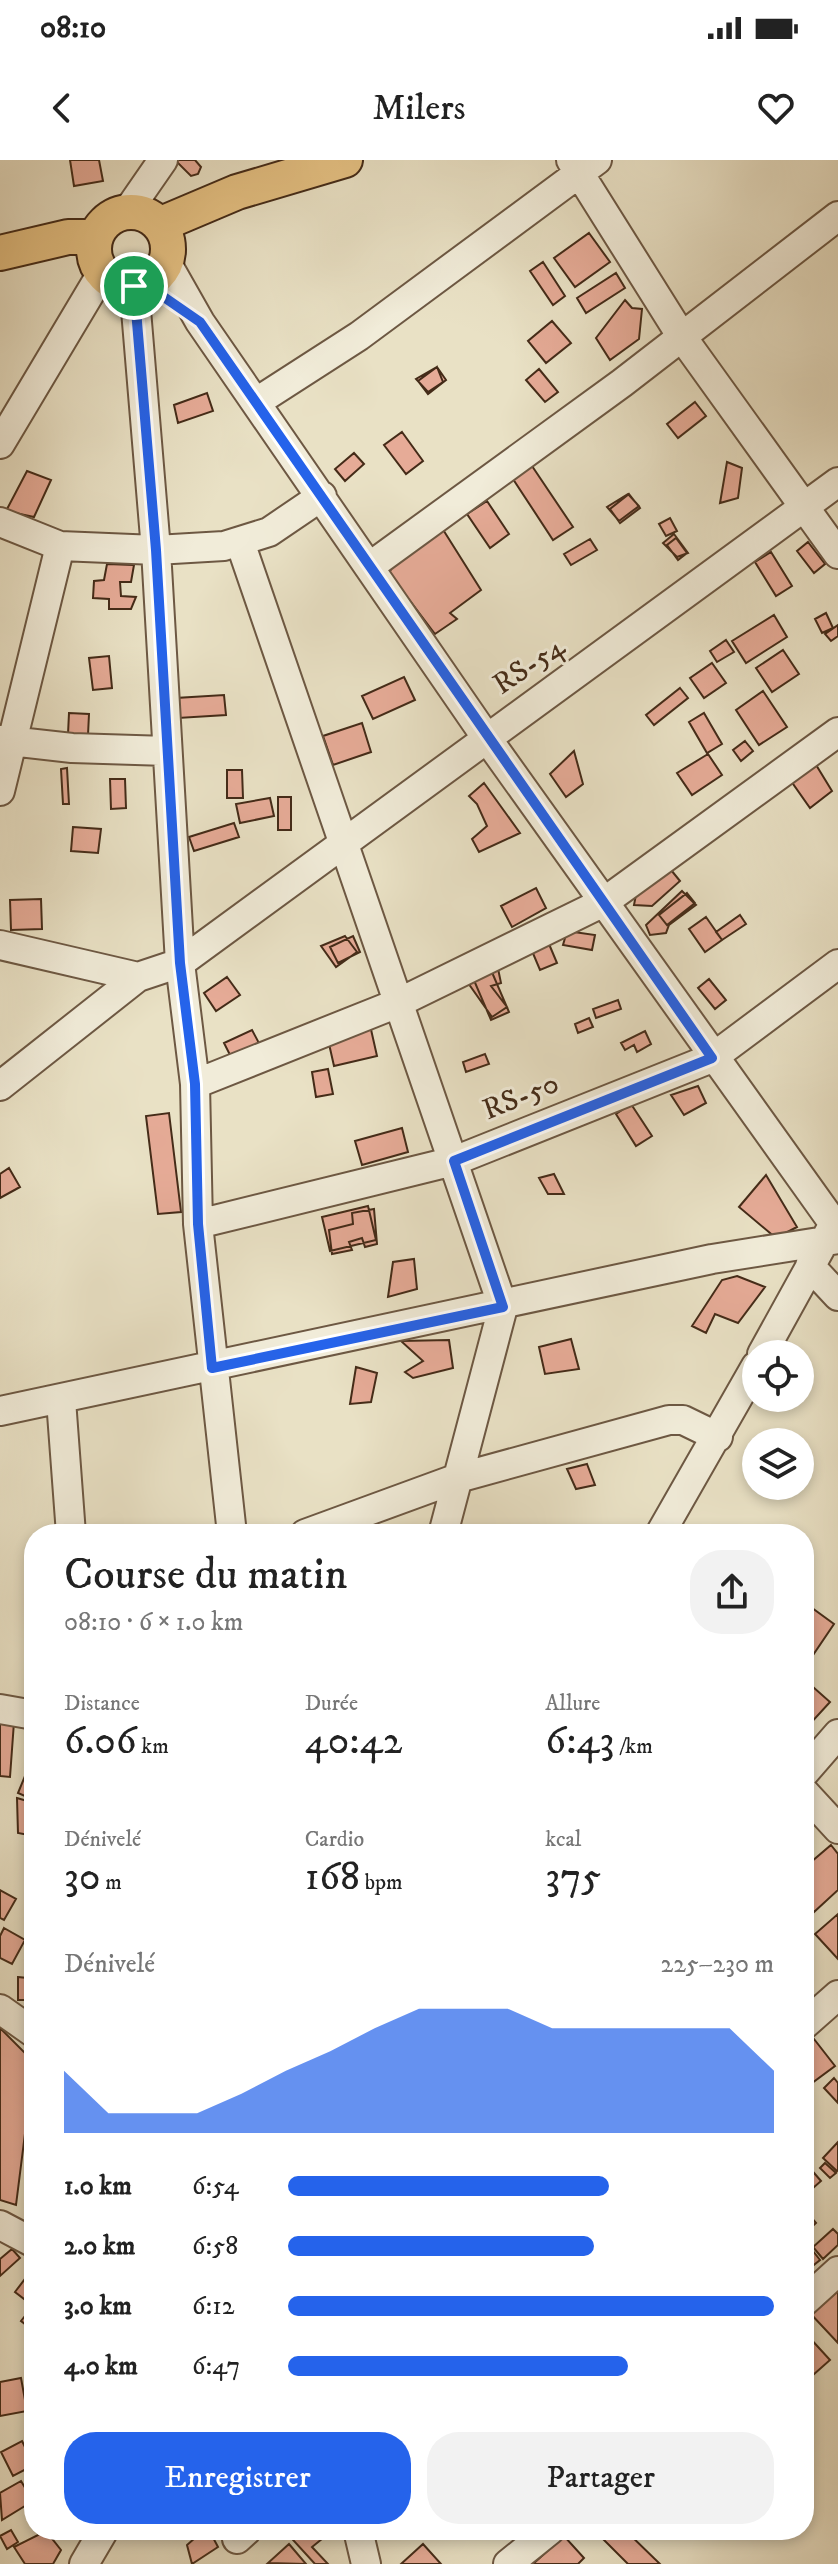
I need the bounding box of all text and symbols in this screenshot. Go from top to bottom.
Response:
text: 08:10 [40,10,106,47]
icon: back [40,86,84,130]
text: Milers [372,86,466,131]
icon: heart [754,86,798,130]
pin [100,252,168,320]
icon: arrive [112,264,156,308]
street label: RS-54 [486,628,572,703]
street label: RS-50 [477,1065,565,1129]
map controls [742,1340,814,1500]
button: locate [742,1340,814,1412]
button: layers [742,1428,814,1500]
text: Course du matin [64,1548,347,1603]
button: share [690,1550,774,1634]
text: 08:10 · 6 × 1.0 km [64,1606,243,1639]
text: Distance [64,1690,140,1717]
text: Durée [305,1690,358,1717]
text: Allure [545,1690,600,1717]
text: 6.06 [64,1717,137,1767]
text: 40:42 [305,1717,402,1767]
text: 6:43 [545,1717,615,1767]
text: km [137,1733,169,1760]
text: /km [615,1733,653,1760]
text: Dénivelé [64,1826,141,1853]
text: Cardio [305,1826,364,1853]
text: kcal [545,1826,581,1853]
text: 30 [64,1853,100,1903]
text: 168 [305,1853,360,1903]
text: 375 [545,1853,601,1903]
text: m [100,1869,122,1896]
text: bpm [360,1869,403,1896]
text: Dénivelé [64,1948,155,1981]
text: 225–230 m [660,1948,774,1981]
text: 1.0 km [64,2170,132,2203]
text: 6:54 [192,2170,239,2203]
text: 2.0 km [64,2230,135,2263]
text: 6:58 [192,2230,238,2263]
text: 3.0 km [64,2290,132,2323]
text: 6:12 [192,2290,235,2323]
text: 4.0 km [64,2350,138,2383]
text: 6:47 [192,2350,240,2383]
button: Enregistrer [64,2432,411,2524]
button: Partager [427,2432,774,2524]

